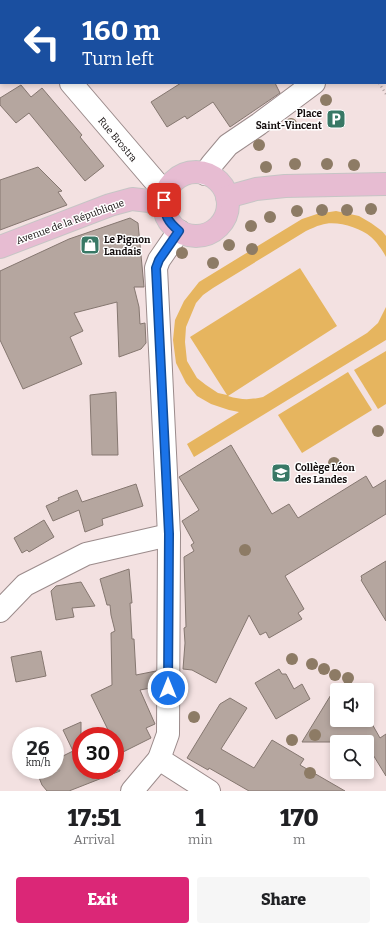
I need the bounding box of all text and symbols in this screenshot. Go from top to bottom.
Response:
text: 160 m [82,14,160,47]
icon: left [16,16,68,68]
text: Turn left [82,48,154,70]
place label: Place Saint-Vincent [256,108,322,132]
parking icon: Place Saint-Vincent [325,108,347,130]
street label: Rue Brostra [95,115,140,165]
pin [147,183,181,217]
icon: arrive [153,189,175,211]
street label: Avenue de la République [15,197,126,247]
shop icon: Le Pignon Landais [79,234,101,256]
place label: Le Pignon Landais [104,234,151,258]
place label: Collège Léon des Landes [295,461,355,486]
school or university icon: Collège Léon des Landes [270,462,292,484]
position arrow [147,667,189,709]
map controls [330,683,374,779]
button: sound [330,683,374,727]
speed limit sign: 30 [72,727,124,779]
button: search [330,735,374,779]
text: 26 [26,736,50,760]
text: km/h [26,757,50,769]
text: 17:51 [67,804,121,832]
text: 1 [195,804,206,832]
text: 170 [280,804,319,832]
text: Arrival [73,832,115,847]
text: min [188,832,213,847]
text: m [293,832,305,847]
button: Exit [16,877,189,923]
button: Share [197,877,370,923]

